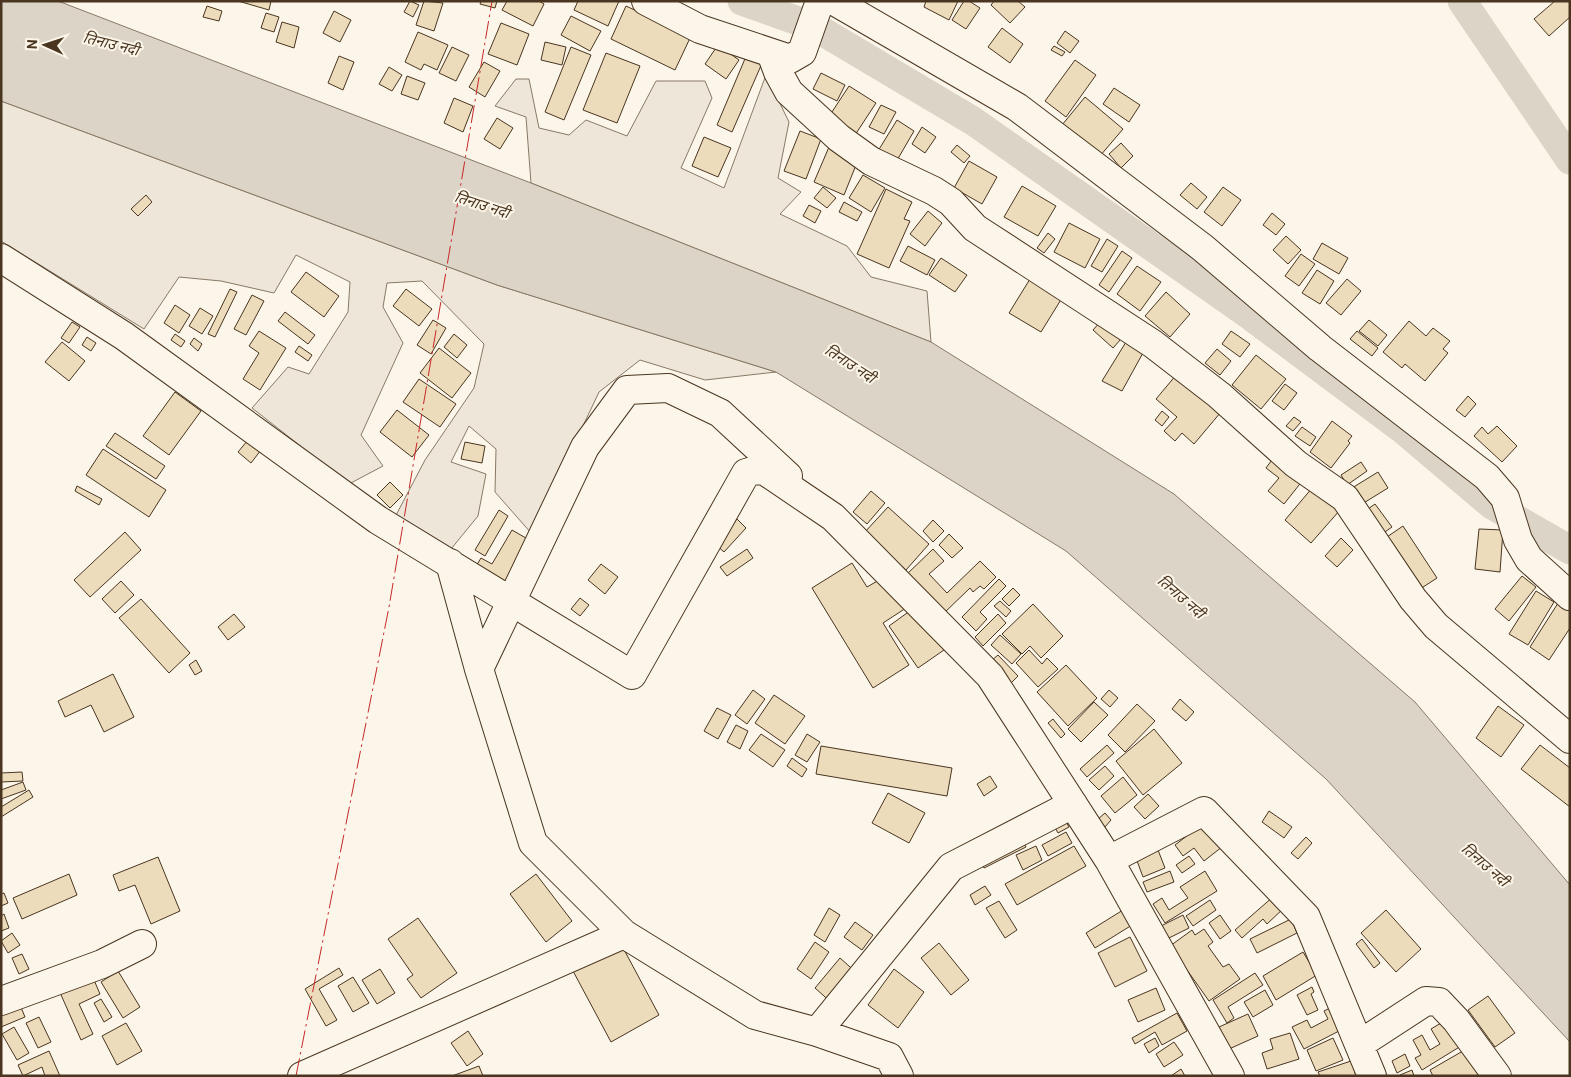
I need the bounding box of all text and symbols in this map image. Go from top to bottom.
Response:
north arrow [20,20,70,70]
water label: तिनाउ नदी [81,28,144,60]
text: N [24,39,40,50]
water label: तिनाउ नदी [452,188,515,223]
water label: तिनाउ नदी [821,341,881,389]
water label: तिनाउ नदी [1154,572,1211,624]
water label: तिनाउ नदी [1458,840,1515,892]

